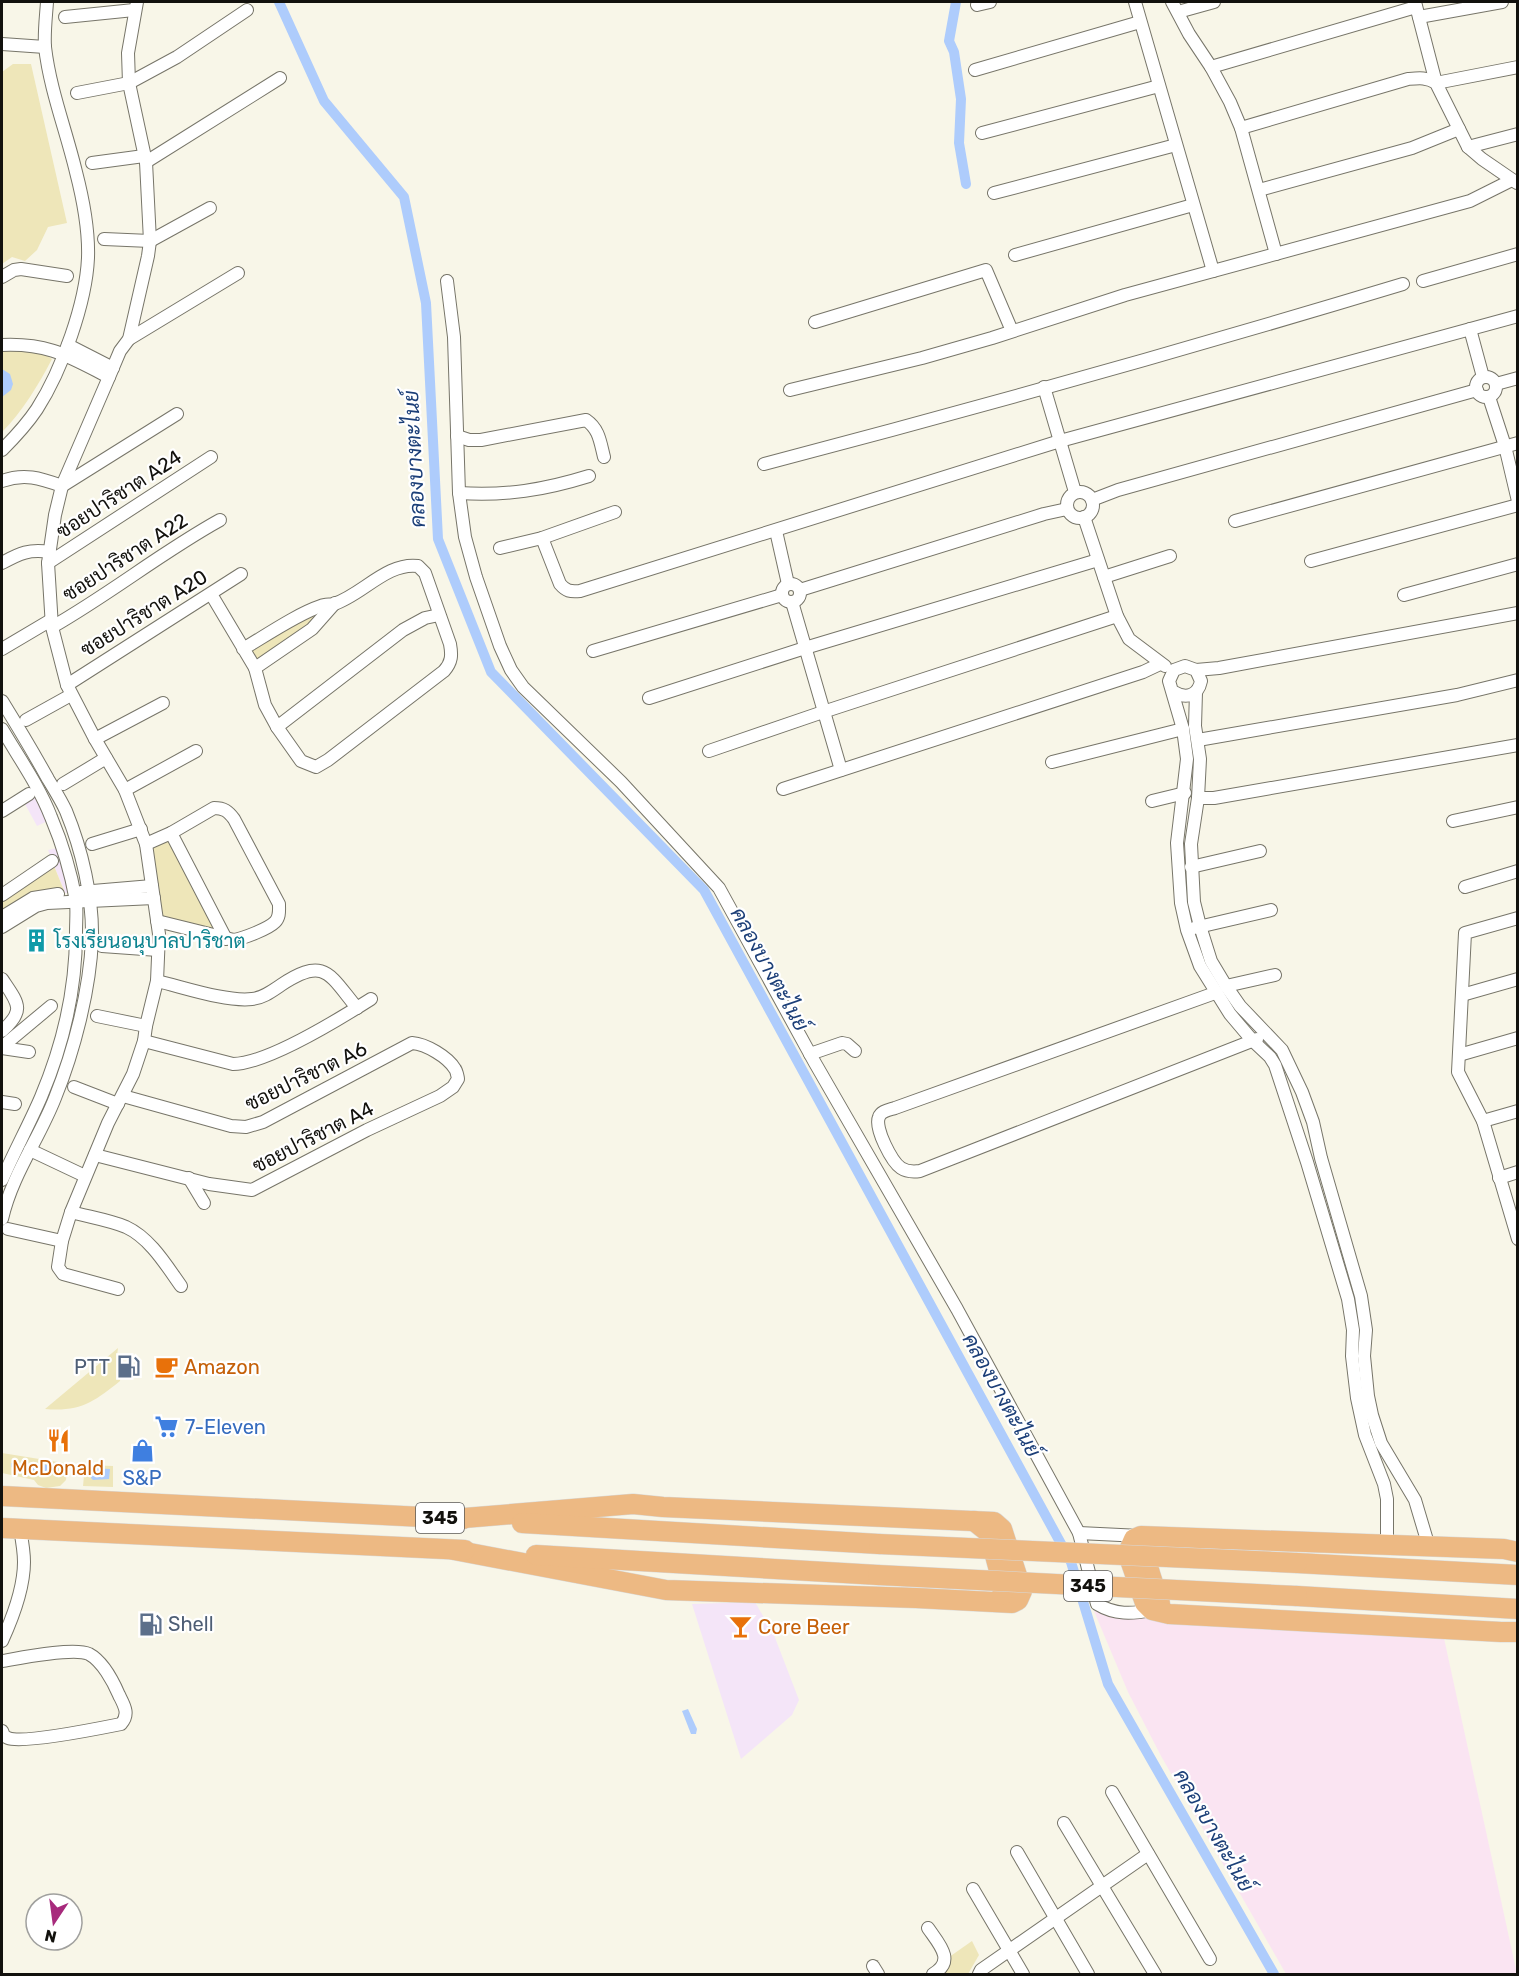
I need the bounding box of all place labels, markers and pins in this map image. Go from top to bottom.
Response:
building icon: โรงเรียนอนุบาลปาริชาต [23,928,49,954]
place label: โรงเรียนอนุบาลปาริชาต [53,928,246,955]
fuel station icon: PTT [115,1354,141,1380]
cafe icon: Amazon [153,1354,179,1380]
place label: PTT [74,1355,110,1379]
place label: Amazon [184,1355,260,1379]
supermarket icon: 7-Eleven [154,1414,180,1440]
place label: 7-Eleven [185,1415,266,1439]
restaurant icon: McDonald [45,1427,71,1453]
shop icon: S&P [129,1437,155,1463]
place label: McDonald [12,1456,104,1480]
place label: S&P [122,1466,162,1490]
fuel station icon: Shell [137,1611,163,1637]
place label: Shell [168,1612,214,1636]
bar icon: Core Beer [727,1614,753,1640]
place label: Core Beer [758,1615,850,1639]

